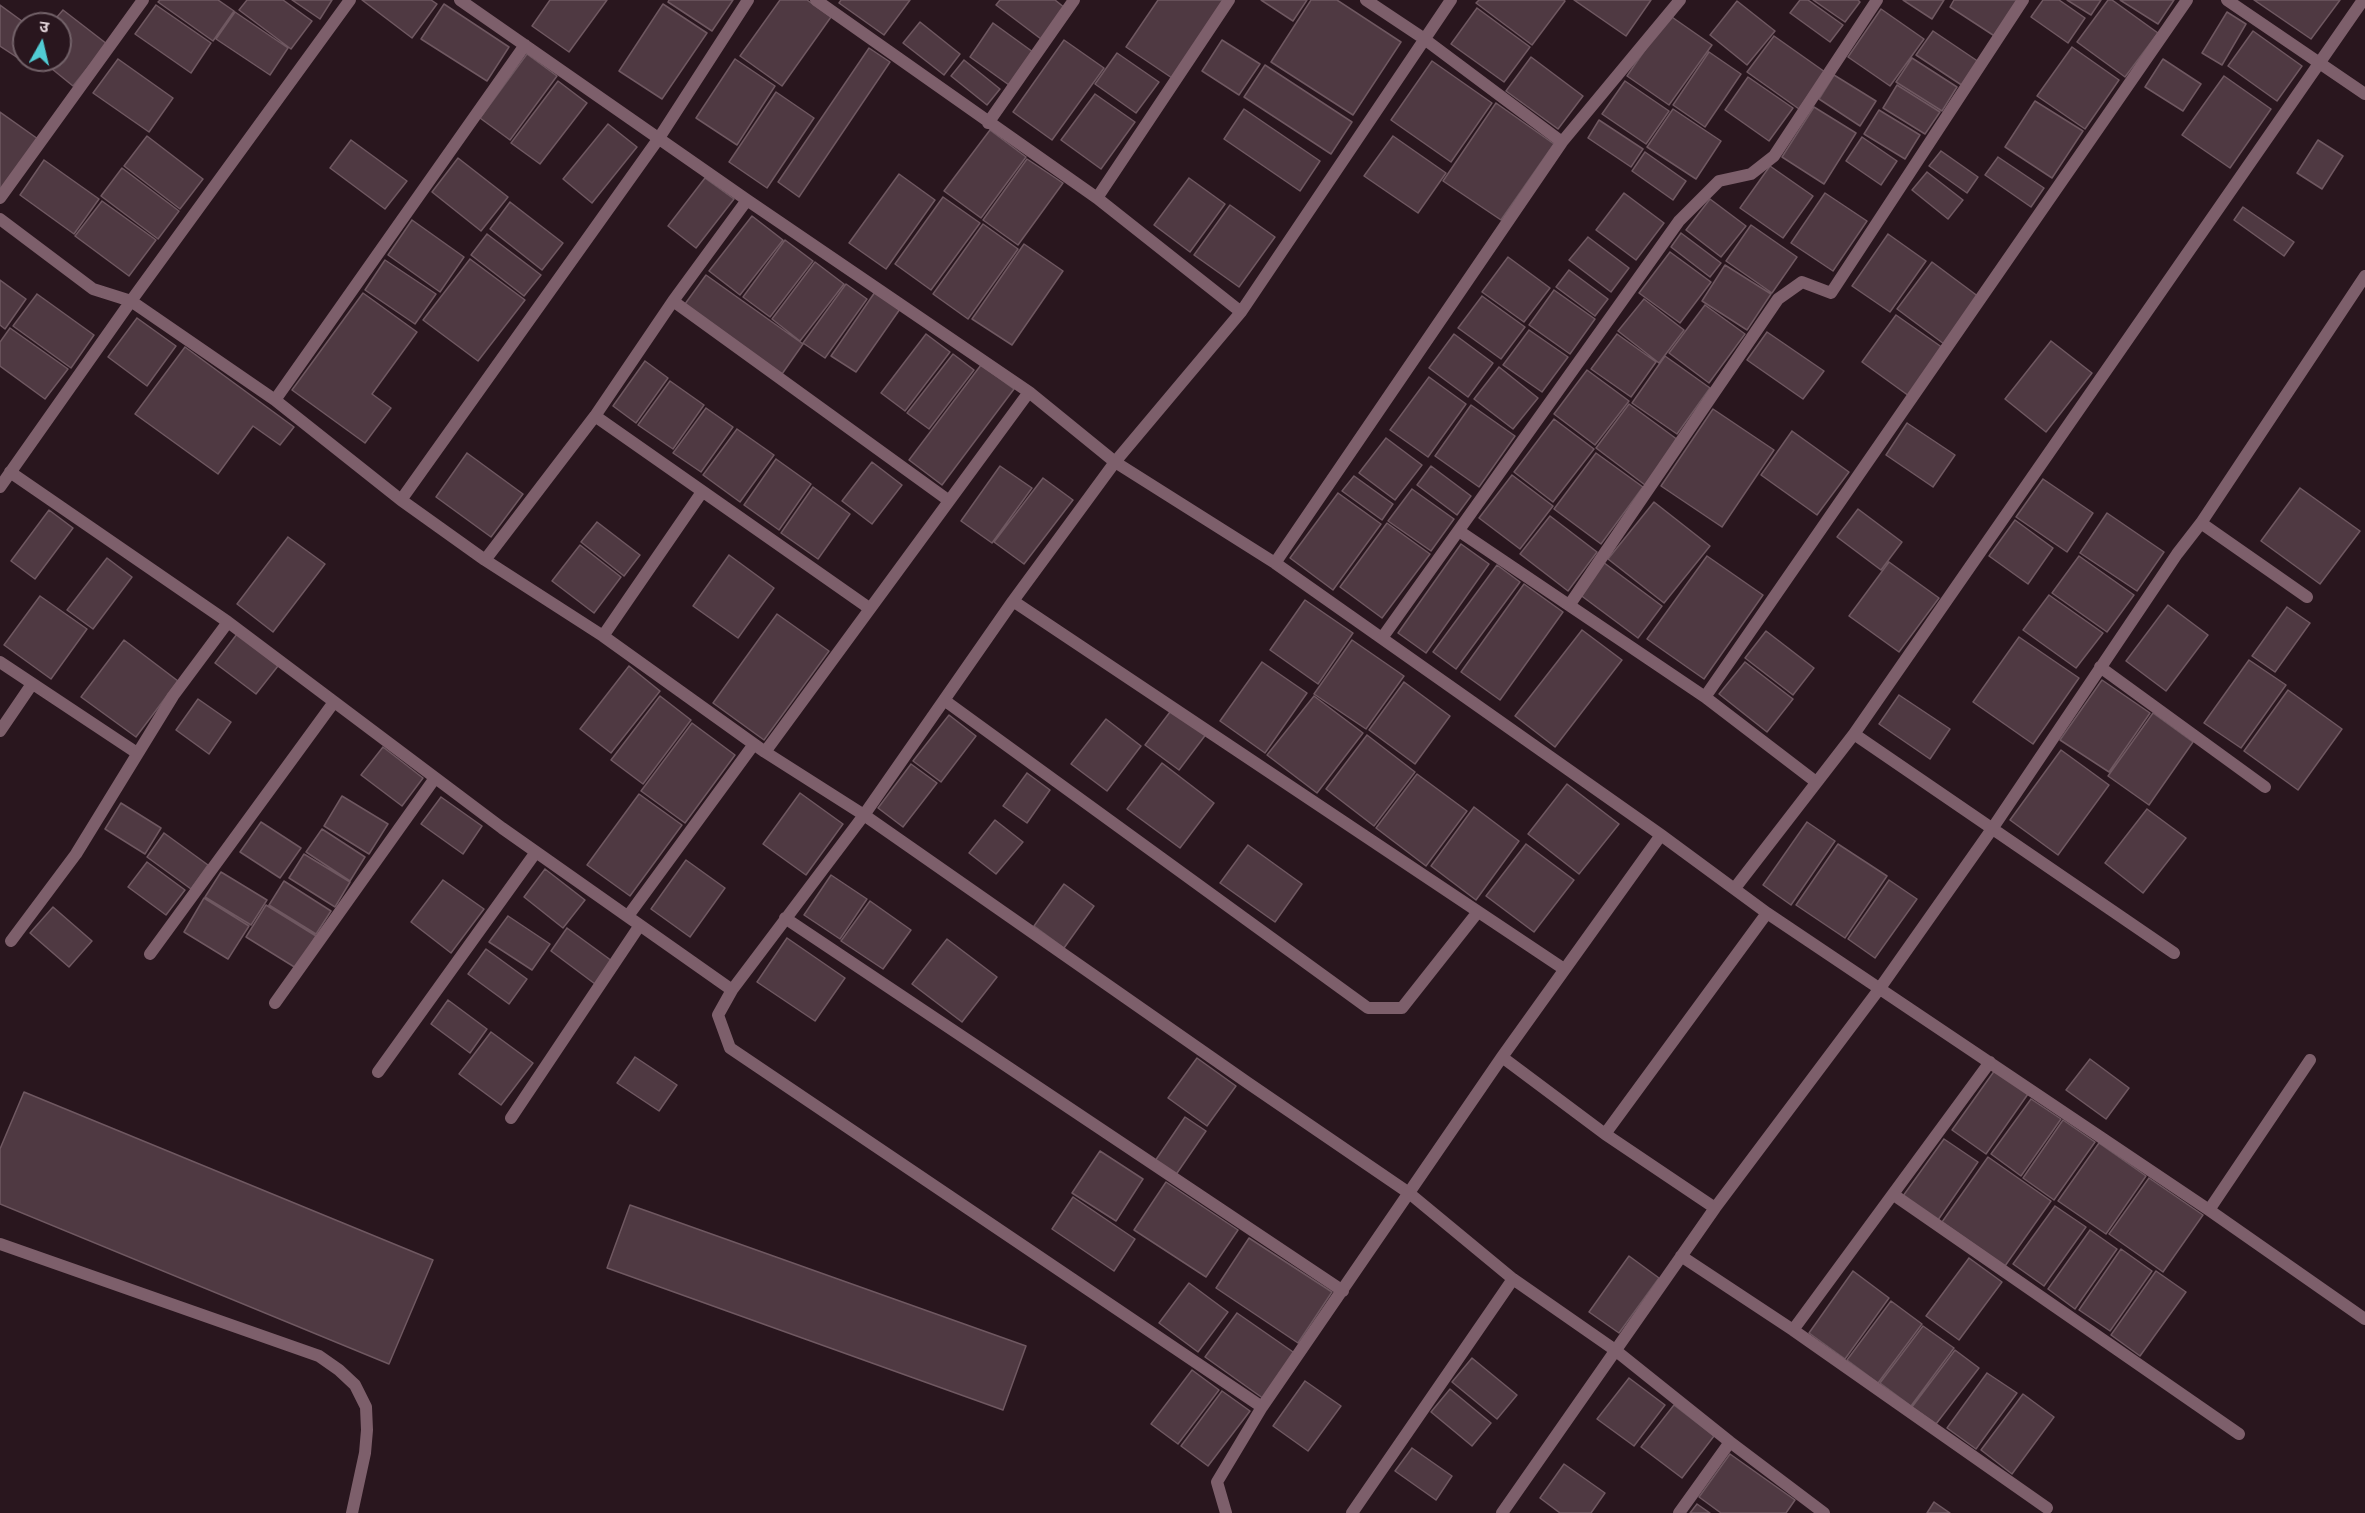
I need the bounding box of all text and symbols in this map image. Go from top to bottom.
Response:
north arrow [12,12,72,72]
text: उ [38,16,50,37]

